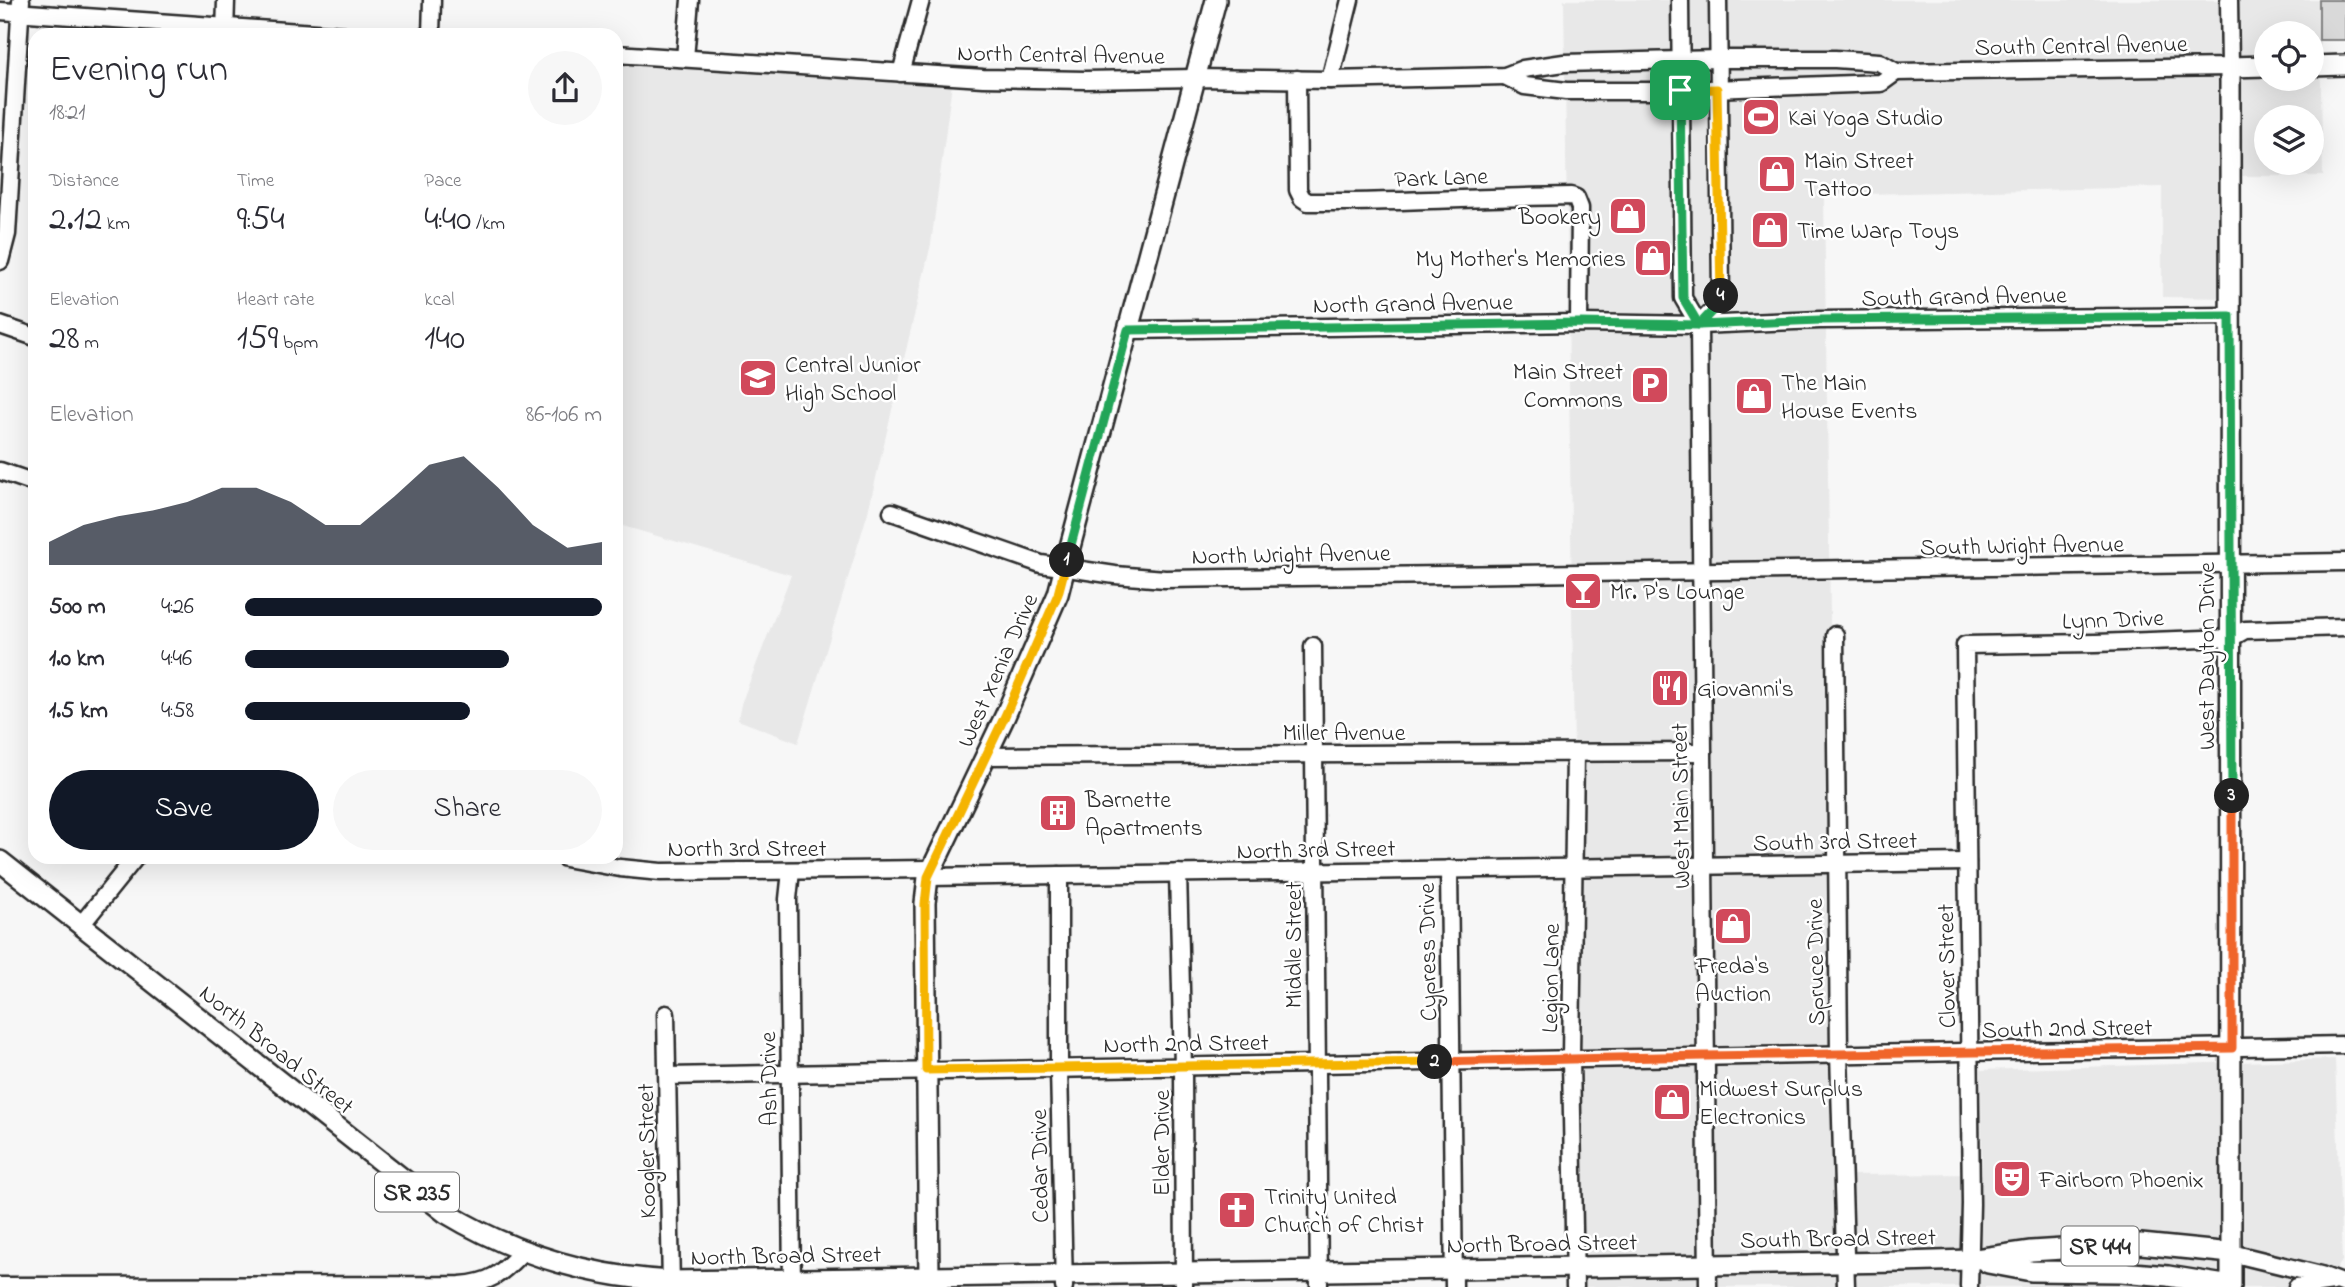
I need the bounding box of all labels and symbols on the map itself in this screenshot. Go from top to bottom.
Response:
street label: South Central Avenue [1974,28,2188,67]
street label: North Central Avenue [957,37,1165,76]
pin [1650,60,1710,120]
sports icon: Kai Yoga Studio [1740,96,1782,138]
place label: Kai Yoga Studio [1788,102,1943,137]
place label: Main Street Tattoo [1804,145,1914,208]
shop icon: Main Street Tattoo [1756,153,1798,195]
street label: Park Lane [1394,160,1489,199]
shop icon: Bookery [1607,195,1649,237]
place label: Bookery [1518,201,1601,237]
shop icon: Time Warp Toys [1749,209,1791,251]
place label: Time Warp Toys [1797,215,1959,251]
shop icon: My Mother's Memories [1632,237,1674,279]
place label: My Mother's Memories [1416,243,1626,279]
pin: 4 [1704,278,1738,314]
street label: South Grand Avenue [1861,279,2067,318]
street label: North Grand Avenue [1313,286,1514,325]
place label: Central Junior High School [785,349,921,412]
place label: Main Street Commons [1513,356,1623,419]
school or university icon: Central Junior High School [737,357,779,399]
parking icon: Main Street Commons [1629,364,1671,406]
place label: The Main House Events [1781,367,1917,430]
shop icon: The Main House Events [1733,375,1775,417]
street label: South Wright Avenue [1920,528,2125,567]
street label: North Wright Avenue [1191,537,1391,576]
pin: 1 [1050,542,1084,578]
street label: West Dayton Drive [2191,562,2227,750]
bar icon: Mr. P's Lounge [1562,570,1604,612]
place label: Mr. P's Lounge [1610,576,1745,611]
street label: West Xenia Drive [950,588,1049,754]
street label: Lynn Drive [2062,602,2165,642]
restaurant icon: Giovanni's [1649,667,1691,709]
place label: Giovanni's [1697,673,1794,708]
street label: Miller Avenue [1283,717,1406,752]
street label: West Main Street [1664,723,1701,889]
pin: 3 [2214,778,2250,814]
place label: Barnette Apartments [1084,784,1203,847]
building icon: Barnette Apartments [1037,792,1079,834]
street label: South 3rd Street [1753,825,1918,862]
street label: North 3rd Street [668,833,826,868]
street label: North 3rd Street [1236,833,1396,870]
street label: Middle Street [1278,881,1313,1009]
street label: Cypress Drive [1411,882,1449,1021]
street label: Spruce Drive [1799,898,1836,1026]
street label: Clover Street [1930,903,1967,1028]
shop icon: Freda's Auction [1712,905,1754,947]
street label: Legion Lane [1534,923,1571,1033]
place label: Freda's Auction [1695,950,1771,1013]
street label: North Broad Street [190,977,360,1125]
street label: South 2nd Street [1981,1012,2153,1049]
street label: North 2nd Street [1103,1027,1269,1064]
street label: Ash Drive [752,1031,789,1127]
pin: 2 [1418,1044,1452,1080]
place label: Midwest Surplus Electronics [1699,1073,1863,1136]
shop icon: Midwest Surplus Electronics [1651,1081,1693,1123]
street label: Koogler Street [630,1083,667,1219]
street label: Elder Drive [1146,1090,1181,1196]
street label: Cedar Drive [1023,1108,1060,1223]
theatre icon: Fairborn Phoenix [1991,1158,2033,1200]
place label: Fairborn Phoenix [2038,1164,2204,1199]
road number: SR 235 [375,1172,459,1212]
place label: Trinity United Church of Christ [1264,1181,1424,1244]
church icon: Trinity United Church of Christ [1216,1189,1258,1231]
street label: South Broad Street [1740,1221,1936,1260]
street label: North Broad Street [1446,1226,1638,1265]
road number: SR 444 [2062,1226,2138,1266]
street label: North Broad Street [690,1238,882,1277]

